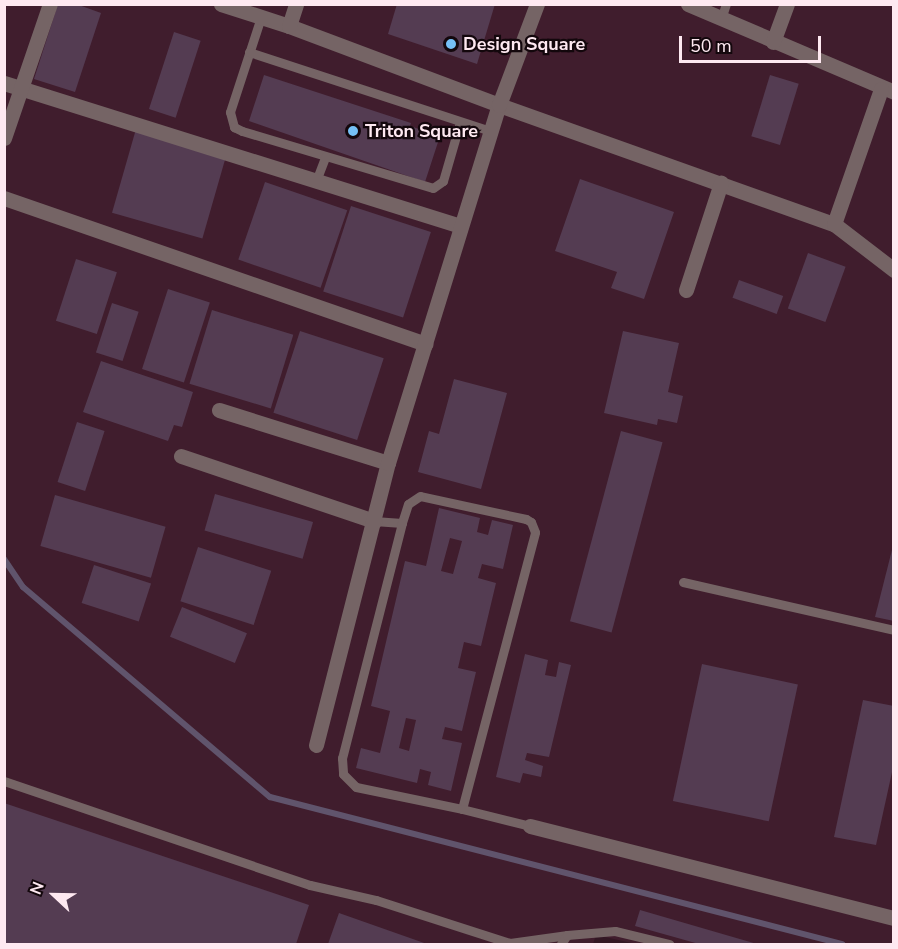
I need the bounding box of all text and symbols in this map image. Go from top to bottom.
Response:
scale bar [682,24,824,62]
place label: Design Square [463,33,585,55]
text: 50 m [690,34,732,58]
marker: Design Square [444,37,458,51]
place label: Triton Square [365,120,478,142]
marker: Triton Square [346,124,360,138]
north arrow [24,865,84,925]
text: N [25,879,50,898]

